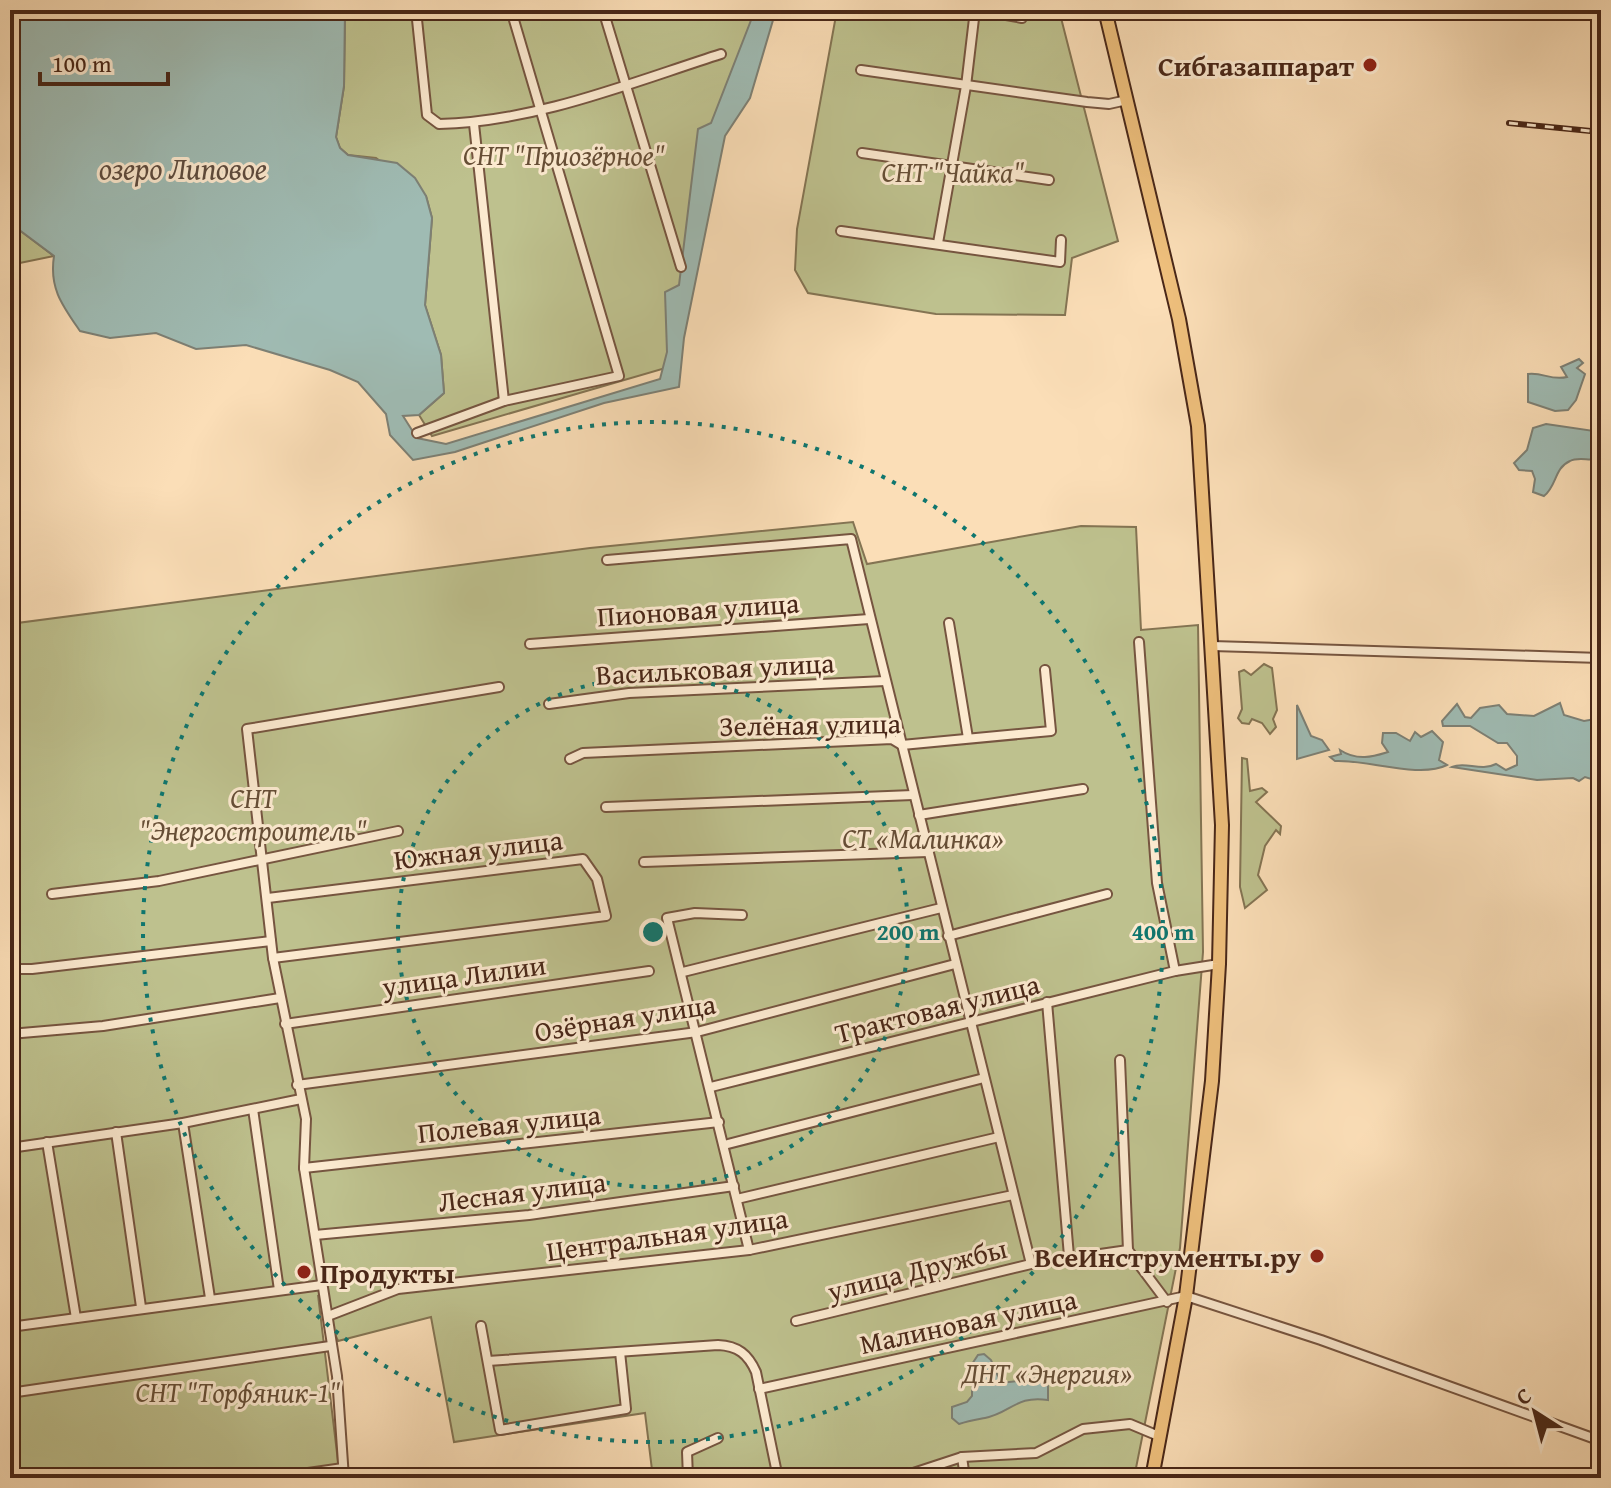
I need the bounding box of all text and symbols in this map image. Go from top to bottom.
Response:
scale bar [40,36,168,86]
place label: Сибгазаппарат [1158,45,1354,86]
text: 100 m [52,46,112,81]
marker: Сибгазаппарат [1361,56,1379,74]
park label: СНТ "Приозёрное" [463,134,665,175]
water label: озеро Липовое [99,146,267,190]
park label: СНТ "Чайка" [882,151,1024,192]
street label: Пионовая улица [596,581,801,637]
street label: Васильковая улица [595,641,836,695]
street label: Зелёная улица [719,702,902,746]
park label: СНТ "Энергостроитель" [139,777,367,850]
park label: CТ «Малинка» [842,817,1004,858]
street label: Южная улица [391,818,565,880]
text: 200 m [876,914,940,949]
text: 400 m [1131,914,1195,949]
centre of rings [639,918,667,946]
street label: улица Лилии [379,943,549,1007]
street label: Трактовая улица [830,963,1044,1053]
street label: Озёрная улица [531,982,719,1052]
street label: Полевая улица [415,1093,603,1153]
street label: Лесная улица [436,1160,609,1222]
street label: Центральная улица [544,1197,791,1271]
street label: улица Дружбы [822,1227,1011,1311]
place label: ВсеИнструменты.ру [1034,1236,1301,1277]
marker: ВсеИнструменты.ру [1308,1247,1326,1265]
place label: Продукты [320,1252,455,1293]
marker: Продукты [295,1263,313,1281]
street label: Малиновая улица [856,1278,1081,1364]
park label: ДНТ «Энергия» [960,1352,1132,1393]
park label: СНТ "Торфяник-1" [135,1371,341,1412]
north arrow [1495,1372,1575,1452]
text: С [1509,1379,1538,1412]

